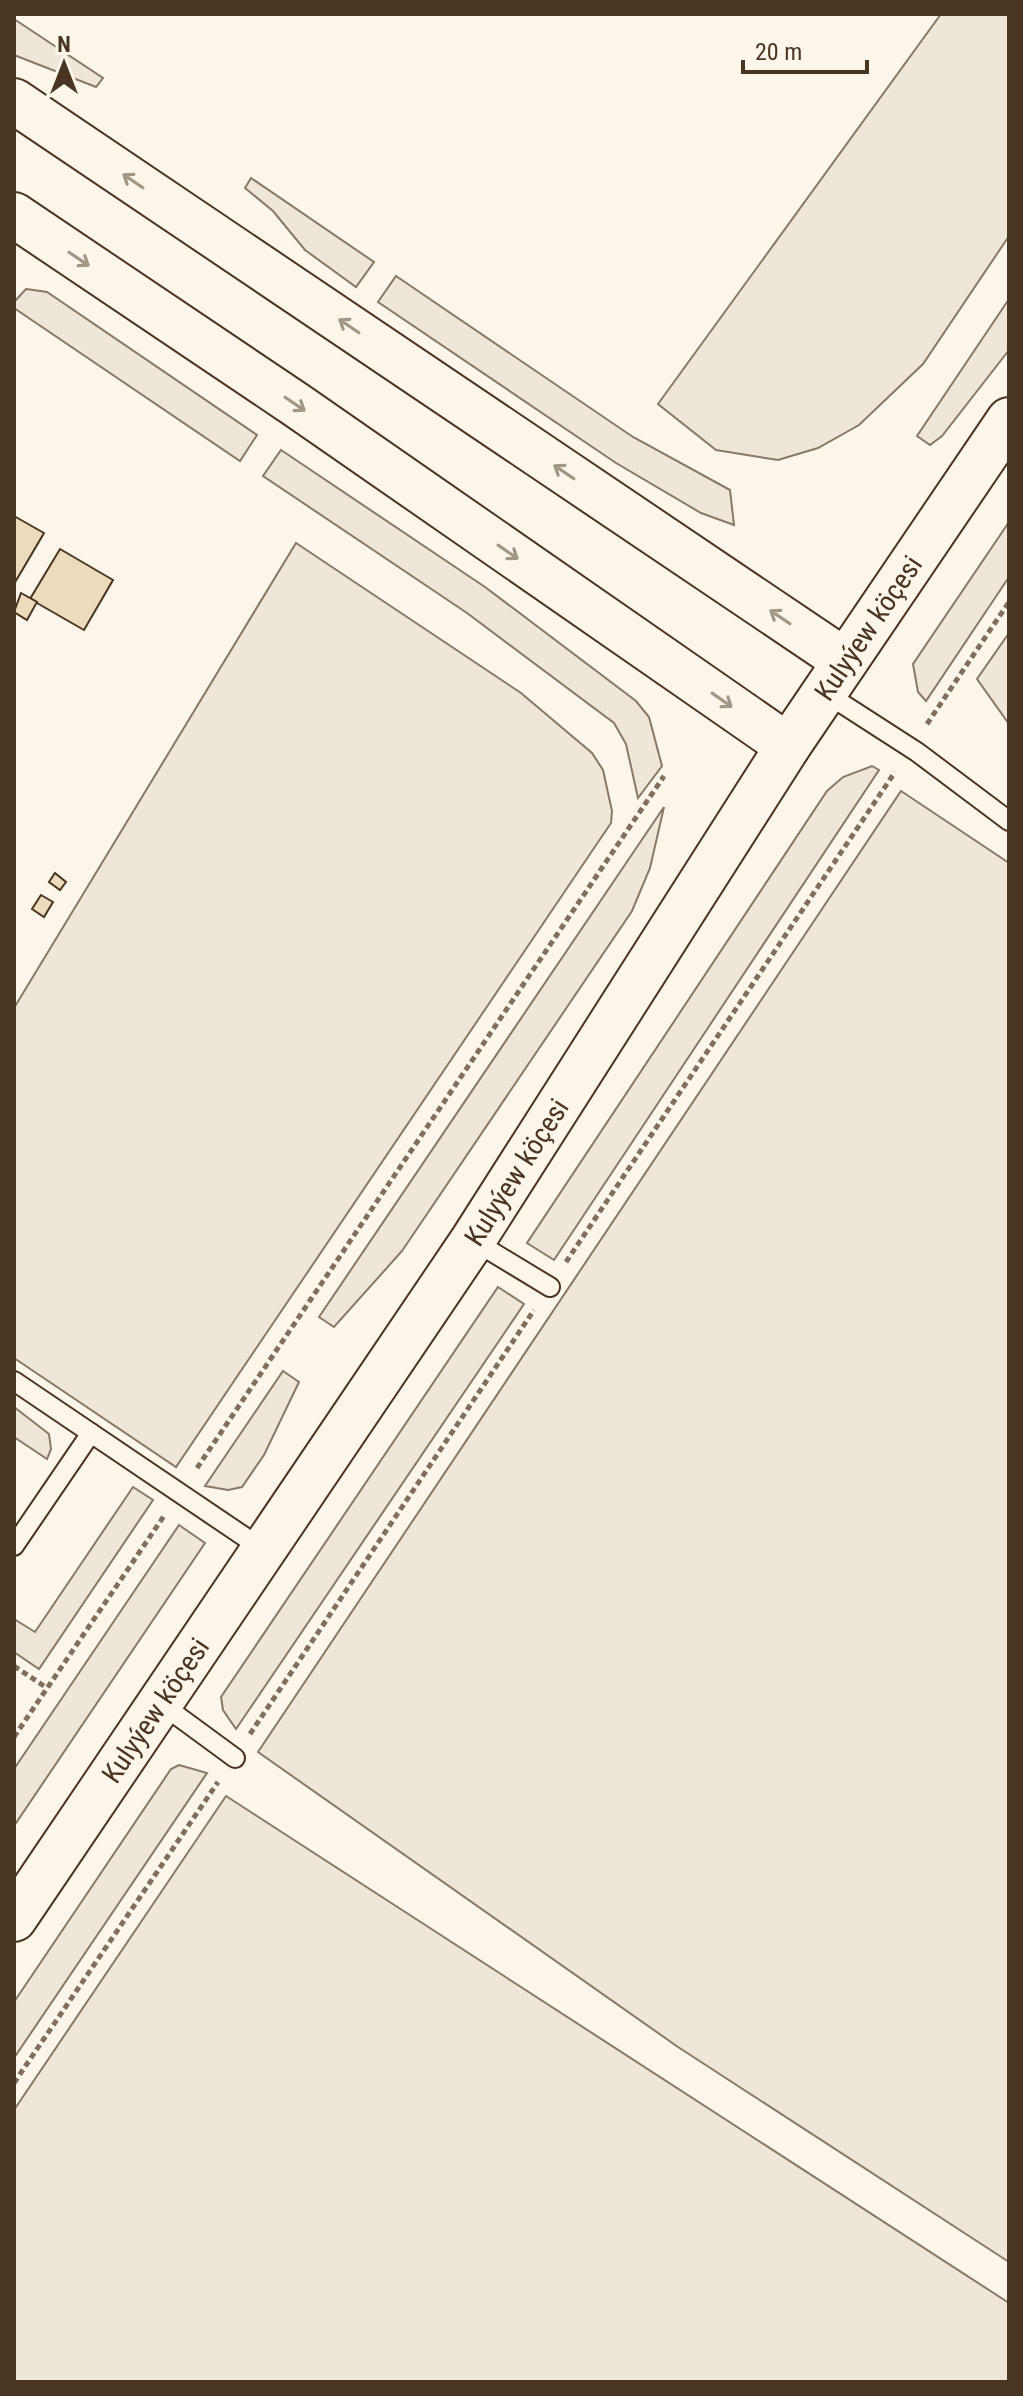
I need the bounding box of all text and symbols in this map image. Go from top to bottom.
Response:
north arrow [24,24,104,104]
scale bar [743,24,867,74]
text: N [57,32,71,57]
text: 20 m [755,38,802,66]
one-way arrow [123,173,145,190]
one-way arrow [67,251,89,267]
one-way arrow [338,318,361,334]
one-way arrow [283,396,305,412]
one-way arrow [554,464,576,480]
one-way arrow [497,544,519,560]
street label: Kulyýew köçesi [808,550,929,707]
one-way arrow [769,609,792,625]
one-way arrow [710,692,733,708]
street label: Kulyýew köçesi [458,1093,576,1252]
street label: Kulyýew köçesi [95,1632,216,1789]

